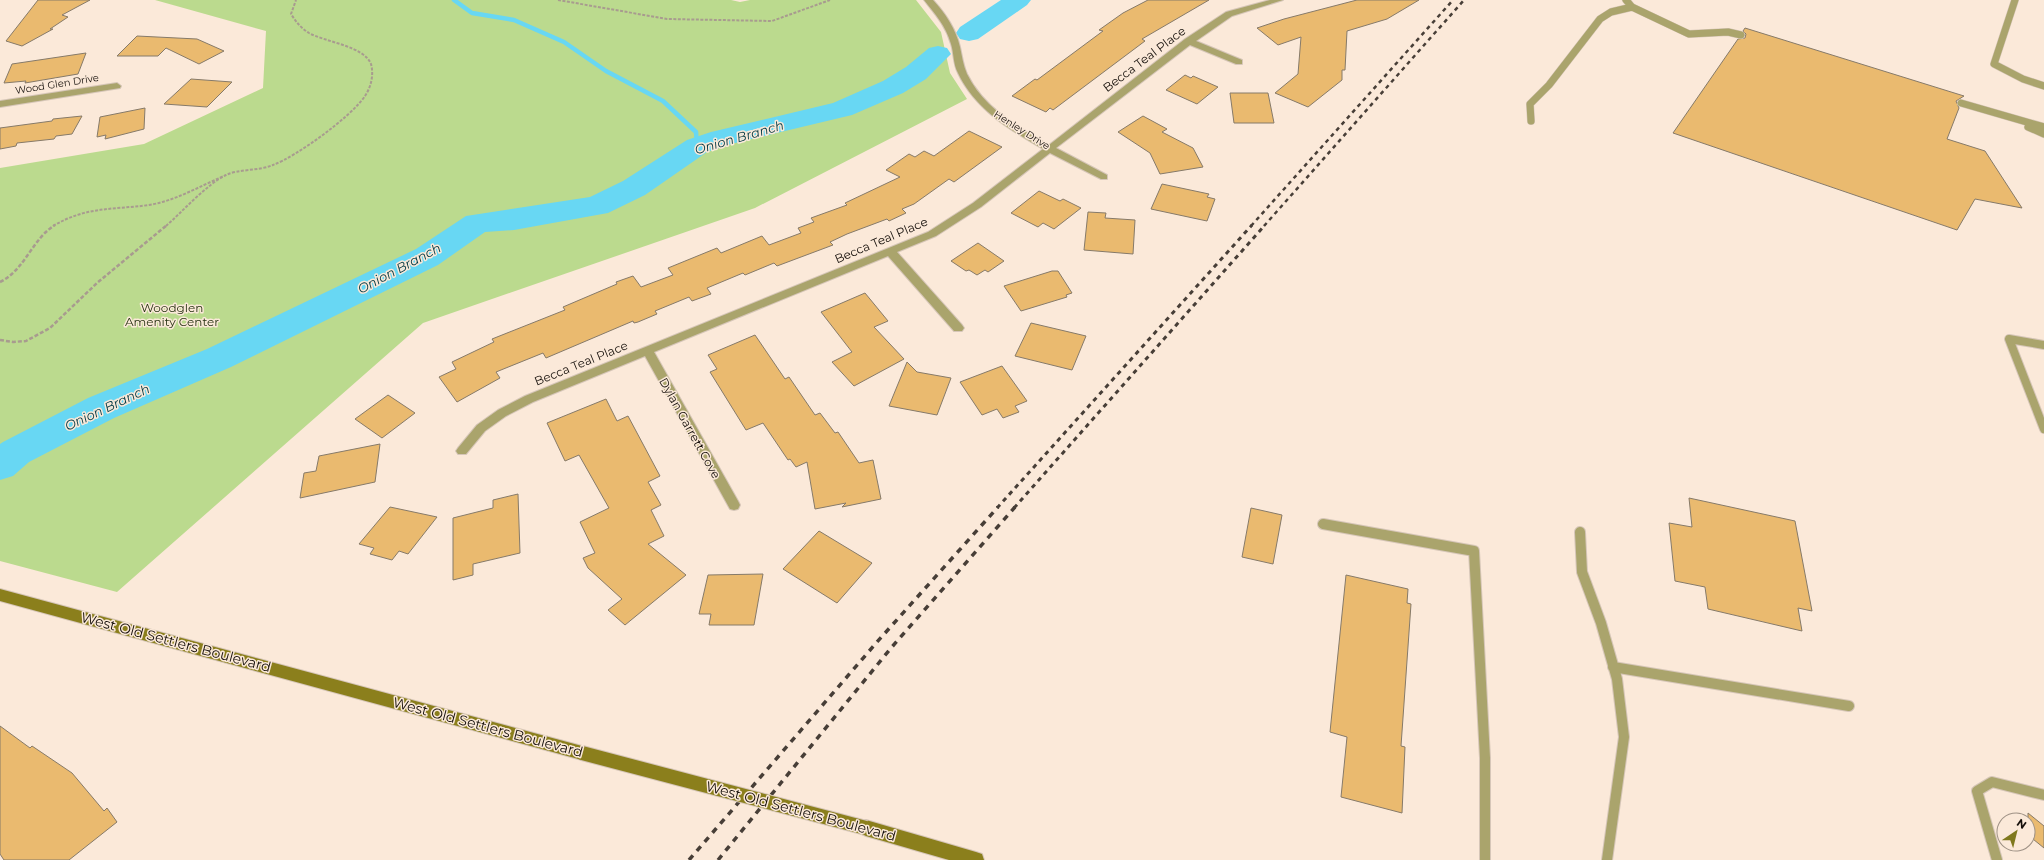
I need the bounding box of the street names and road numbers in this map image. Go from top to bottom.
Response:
street label: Becca Teal Place [1100,23,1188,95]
street label: Wood Glen Drive [14,71,100,97]
street label: Henley Drive [991,108,1053,152]
street label: Becca Teal Place [832,214,930,266]
street label: Becca Teal Place [532,337,630,389]
street label: Dylan Garrett Cove [656,375,724,481]
street label: West Old Settlers Boulevard [79,608,273,676]
street label: West Old Settlers Boulevard [391,693,585,761]
street label: West Old Settlers Boulevard [704,777,898,845]

